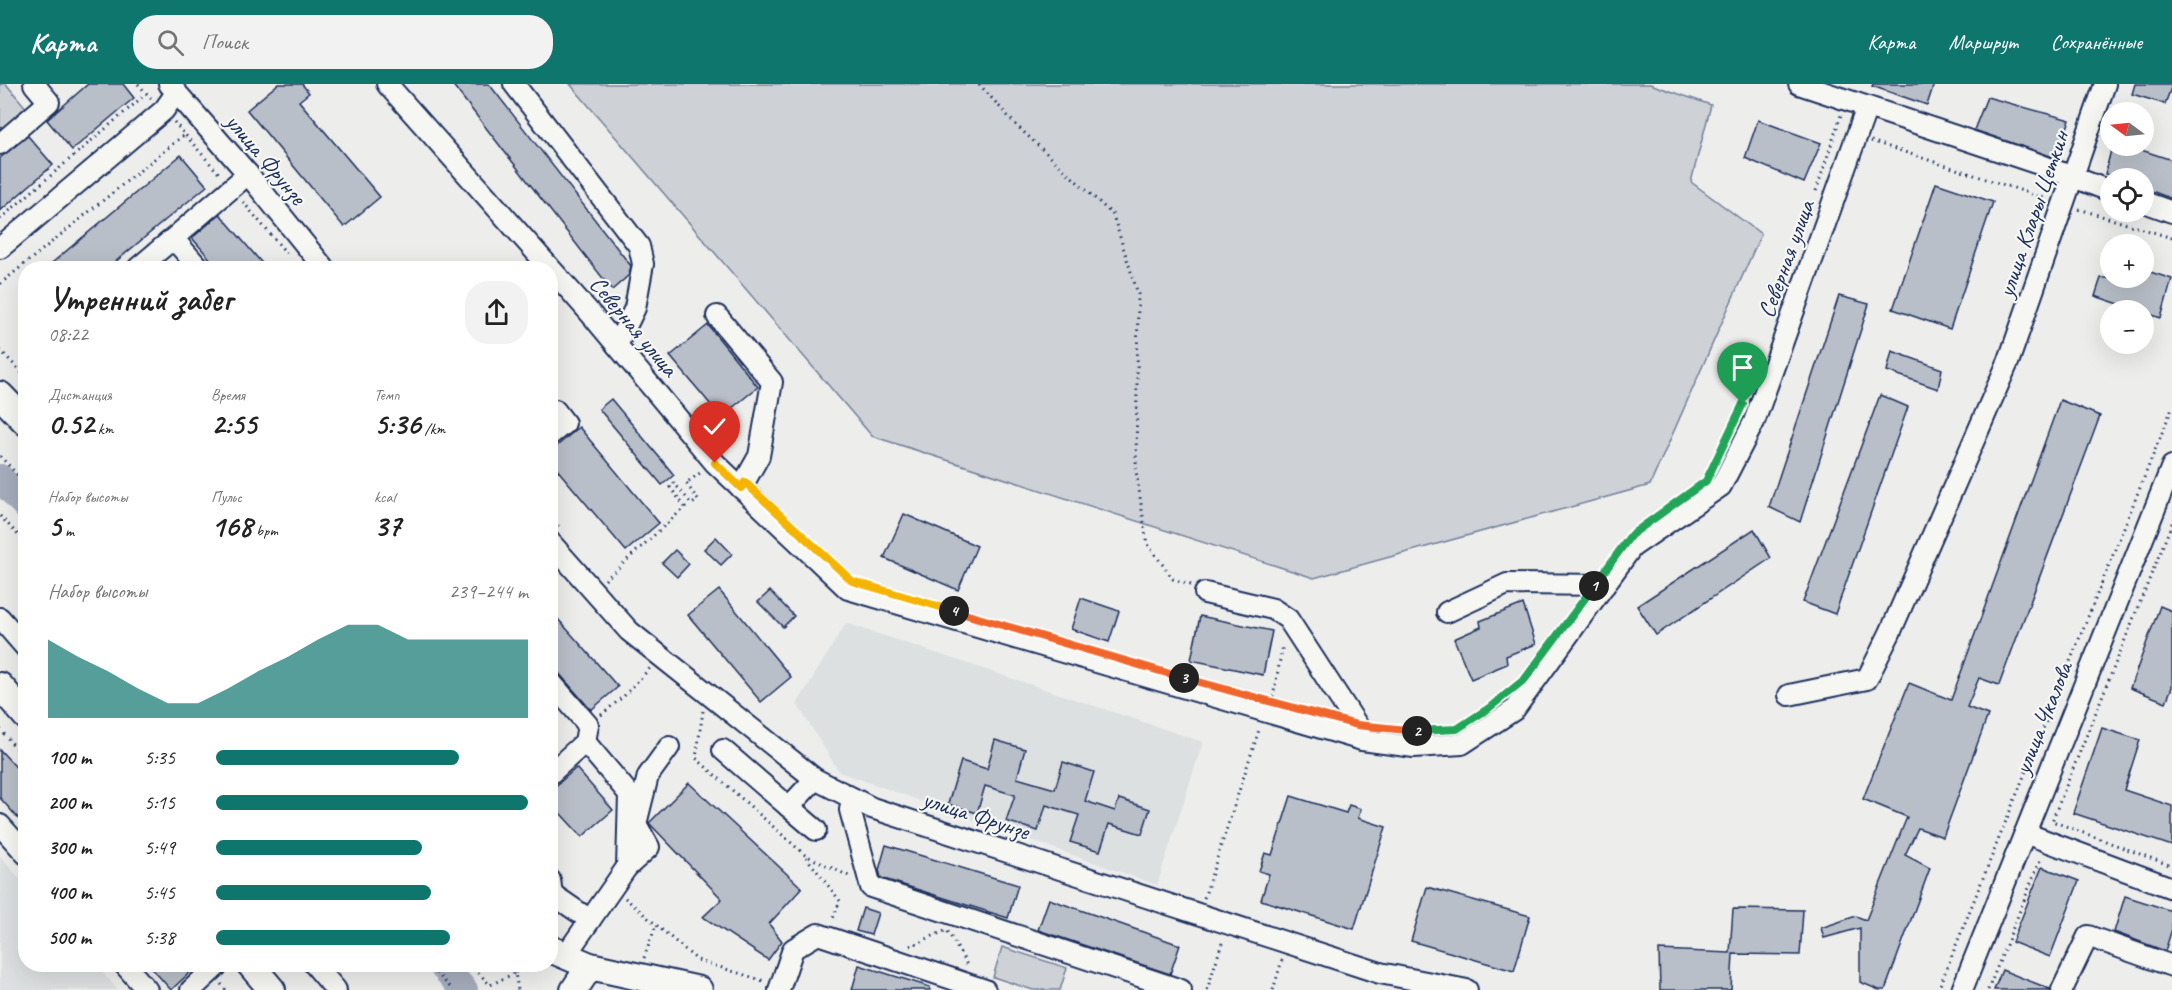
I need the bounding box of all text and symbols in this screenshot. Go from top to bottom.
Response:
search box [133,15,553,69]
text: Карта [30,25,97,60]
icon: search [154,26,187,59]
text: Поиск [202,28,248,56]
text: Карта [1867,29,1916,55]
text: Маршрут [1949,29,2018,55]
text: Сохранённые [2051,29,2142,55]
north arrow [2100,102,2154,156]
map controls [2100,102,2154,354]
street label: улица Фрунзе [218,106,314,212]
street label: улица Клары Цеткин [1990,125,2076,303]
button: locate [2100,168,2154,222]
street label: Северная улица [1751,195,1822,322]
button: + [2100,234,2154,288]
street label: Северная улица [583,269,686,384]
text: Утренний забег [48,278,232,320]
button: share [465,281,528,344]
button: − [2100,300,2154,354]
text: 08:22 [48,322,88,347]
pin [1717,342,1768,404]
icon: arrive [1726,351,1759,384]
text: Дистанция [48,385,112,405]
text: Время [211,385,245,405]
text: Темп [374,385,400,405]
pin [689,401,740,463]
text: 0.52 [48,405,94,443]
text: 2:55 [211,405,256,443]
text: 5:36 [374,405,421,443]
icon: check [698,410,731,443]
text: km [94,419,113,439]
text: /km [421,419,445,439]
text: Набор высоты [48,487,127,507]
text: Пульс [211,487,242,507]
text: kcal [374,487,395,507]
text: 5 [48,507,61,545]
text: 168 [211,507,252,545]
text: 37 [374,507,401,545]
text: m [61,521,74,541]
text: bpm [252,521,278,541]
pin: 1 [1579,571,1609,601]
text: 1 [1590,576,1598,596]
text: Набор высоты [48,579,147,604]
text: 239–244 m [449,579,528,604]
pin: 4 [939,596,969,626]
text: 4 [950,601,958,621]
street label: улица Чкалова [2006,656,2080,780]
pin: 3 [1169,663,1199,693]
text: 3 [1180,668,1188,688]
pin: 2 [1402,716,1432,746]
text: 2 [1413,721,1421,741]
text: 100 m [48,745,91,770]
text: 5:35 [144,745,175,770]
street label: улица Фрунзе [917,783,1035,847]
text: 200 m [48,790,91,815]
text: 5:15 [144,790,175,815]
text: 300 m [48,835,91,860]
text: 5:49 [144,835,175,860]
text: 400 m [48,880,91,905]
text: 5:45 [144,880,175,905]
text: 500 m [48,925,91,950]
text: 5:38 [144,925,175,950]

